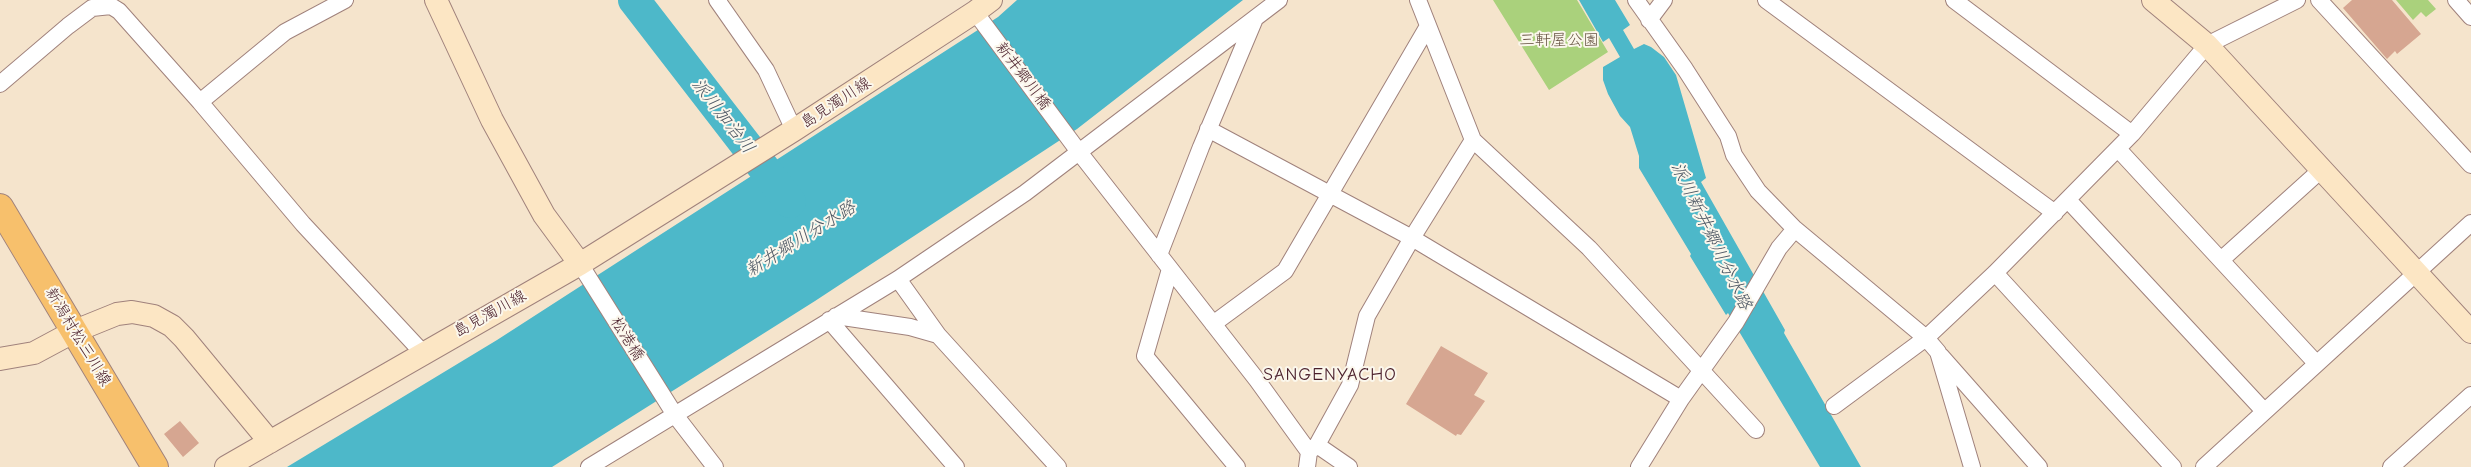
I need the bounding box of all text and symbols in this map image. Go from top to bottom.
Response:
park label: 三軒屋公園 [1519,30,1599,50]
street label: 新井郷川橋 [991,38,1055,114]
street label: 島見濁川線 [797,73,875,133]
water label: 派川加治川 [687,74,759,158]
water label: 派川新井郷川分水路 [1666,158,1756,314]
water label: 新井郷川分水路 [742,196,860,282]
street label: 新潟村松三川線 [41,284,115,390]
street label: 島見濁川線 [450,286,530,342]
street label: 松港橋 [606,314,648,364]
district label: SANGENYACHO [1262,364,1398,386]

